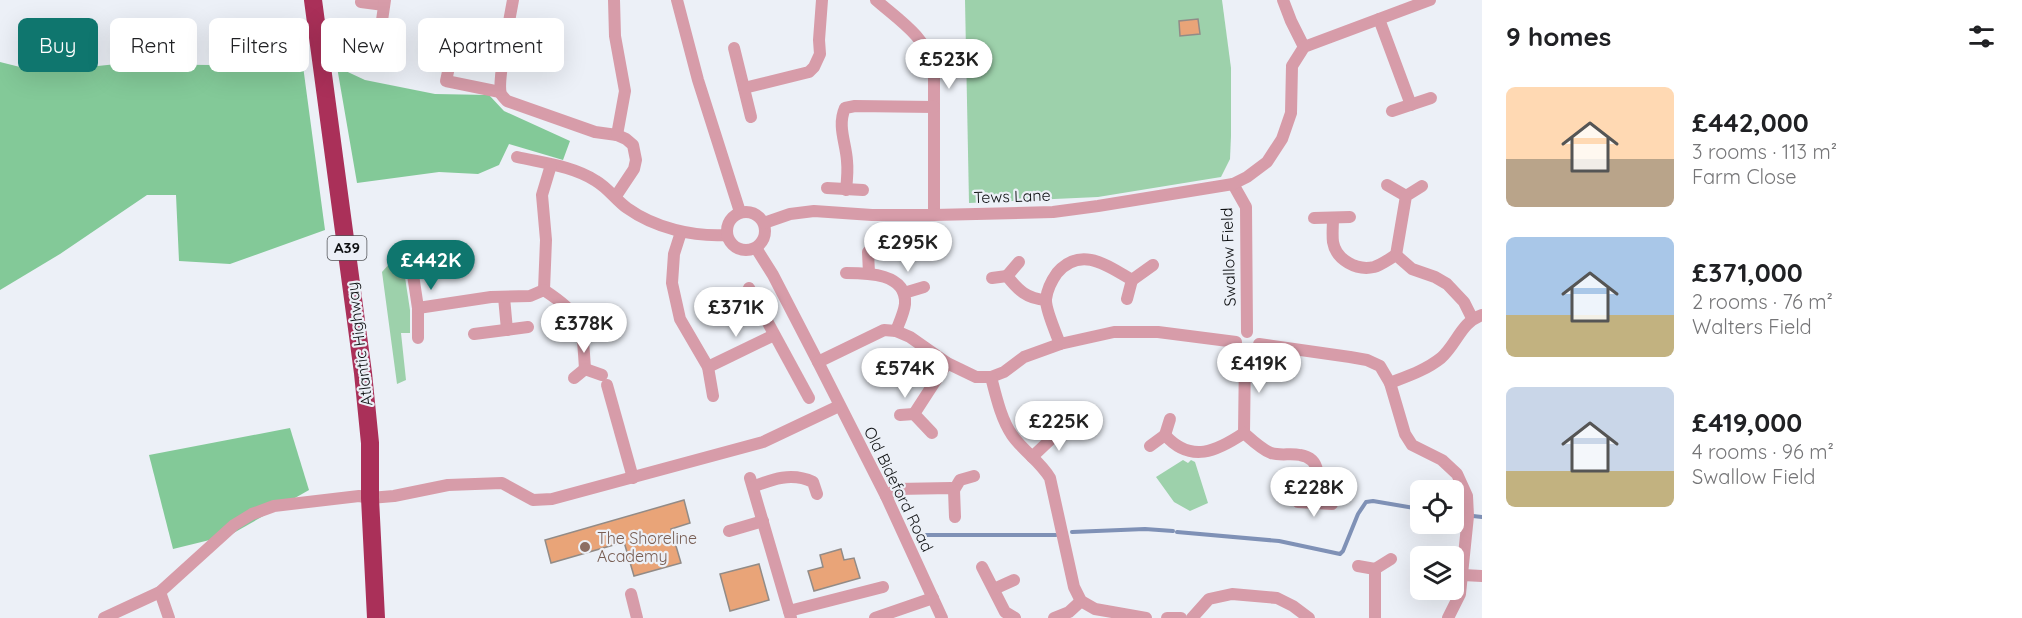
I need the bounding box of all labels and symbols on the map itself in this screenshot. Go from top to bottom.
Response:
pin: £523K [907,39,991,90]
street label: Tews Lane [973,185,1051,207]
street label: Swallow Field [1216,207,1240,307]
pin: £295K [866,222,950,273]
road number: A39 [328,236,366,260]
pin: £442K [389,240,473,291]
street label: Atlantic Highway [341,281,377,407]
pin: £371K [694,287,778,338]
pin: £378K [542,303,626,354]
pin: £419K [1217,343,1301,394]
pin: £574K [863,348,947,399]
pin: £225K [1017,401,1101,452]
street label: Old Bideford Road [860,423,938,555]
pin: £228K [1272,467,1356,518]
place label: The Shoreline Academy [597,528,697,566]
marker: The Shoreline Academy [578,540,592,554]

